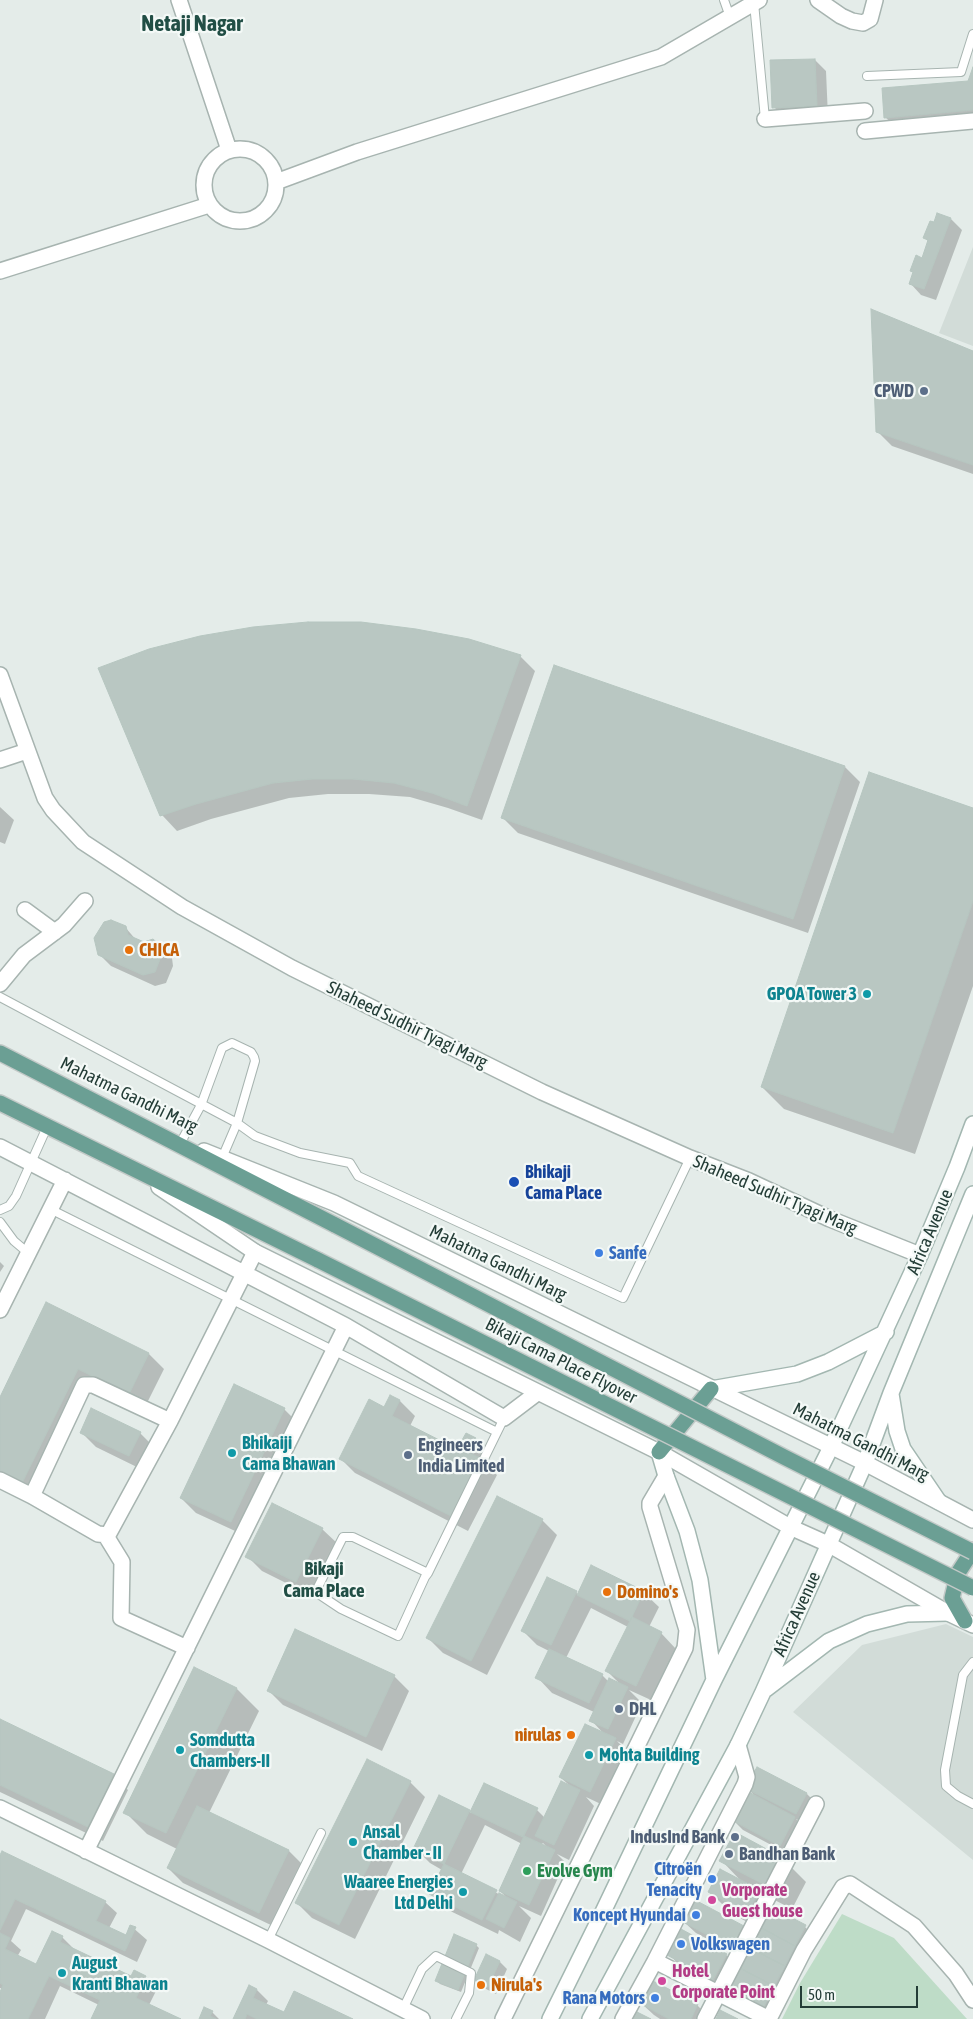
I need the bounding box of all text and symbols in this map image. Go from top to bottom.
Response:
district label: Netaji Nagar [141,11,243,37]
place label: CPWD [874,380,914,402]
marker: CPWD [918,385,930,397]
place label: CHICA [139,939,179,961]
marker: CHICA [123,944,135,956]
street label: Shaheed Sudhir Tyagi Marg [323,977,491,1073]
place label: GPOA Tower 3 [767,983,857,1005]
marker: GPOA Tower 3 [861,988,873,1000]
street label: Mahatma Gandhi Marg [57,1052,201,1138]
street label: Shaheed Sudhir Tyagi Marg [690,1151,860,1239]
place label: Bhikaji Cama Place [525,1161,602,1204]
marker: Bhikaji Cama Place [507,1175,521,1189]
street label: Africa Avenue [902,1186,958,1278]
street label: Mahatma Gandhi Marg [426,1220,570,1306]
place label: Sanfe [609,1242,647,1264]
marker: Sanfe [593,1247,605,1259]
street label: Bikaji Cama Place Flyover [482,1313,640,1409]
street label: Mahatma Gandhi Marg [789,1398,933,1486]
place label: Bhikaiji Cama Bhawan [242,1432,336,1475]
place label: Engineers India Limited [418,1434,505,1476]
marker: Bhikaiji Cama Bhawan [226,1447,238,1459]
marker: Engineers India Limited [402,1449,414,1461]
district label: Bikaji Cama Place [283,1558,365,1602]
street label: Africa Avenue [769,1568,825,1660]
place label: Domino's [617,1581,678,1603]
marker: Domino's [601,1586,613,1598]
place label: DHL [629,1698,657,1720]
marker: DHL [613,1703,625,1715]
place label: nirulas [515,1724,561,1746]
place label: Somdutta Chambers-II [190,1729,270,1772]
marker: nirulas [565,1729,577,1741]
marker: Somdutta Chambers-II [174,1744,186,1756]
place label: Mohta Building [599,1744,699,1766]
marker: Mohta Building [583,1749,595,1761]
place label: Ansal Chamber - II [363,1821,442,1864]
place label: IndusInd Bank [630,1826,725,1848]
marker: IndusInd Bank [729,1831,741,1843]
marker: Ansal Chamber - II [347,1836,359,1848]
place label: Bandhan Bank [739,1843,835,1865]
marker: Bandhan Bank [723,1848,735,1860]
place label: Citroën Tenacity [647,1858,702,1900]
place label: Evolve Gym [537,1860,613,1882]
marker: Evolve Gym [521,1865,533,1877]
place label: Waaree Energies Ltd Delhi [344,1871,453,1914]
marker: Citroën Tenacity [706,1873,718,1885]
place label: Vorporate Guest house [722,1879,803,1922]
marker: Waaree Energies Ltd Delhi [457,1886,469,1898]
marker: Vorporate Guest house [706,1894,718,1906]
place label: Koncept Hyundai [573,1904,686,1926]
marker: Koncept Hyundai [690,1909,702,1921]
place label: Volkswagen [691,1933,770,1955]
marker: Volkswagen [675,1938,687,1950]
place label: August Kranti Bhawan [72,1952,168,1995]
place label: Hotel Corporate Point [672,1960,775,2002]
marker: August Kranti Bhawan [56,1967,68,1979]
place label: Nirula's [491,1974,542,1996]
marker: Hotel Corporate Point [656,1975,668,1987]
scale bar [803,1976,920,2008]
marker: Nirula's [475,1979,487,1991]
text: 50 m [808,1986,835,2003]
place label: Rana Motors [562,1987,645,2009]
marker: Rana Motors [649,1992,661,2004]

